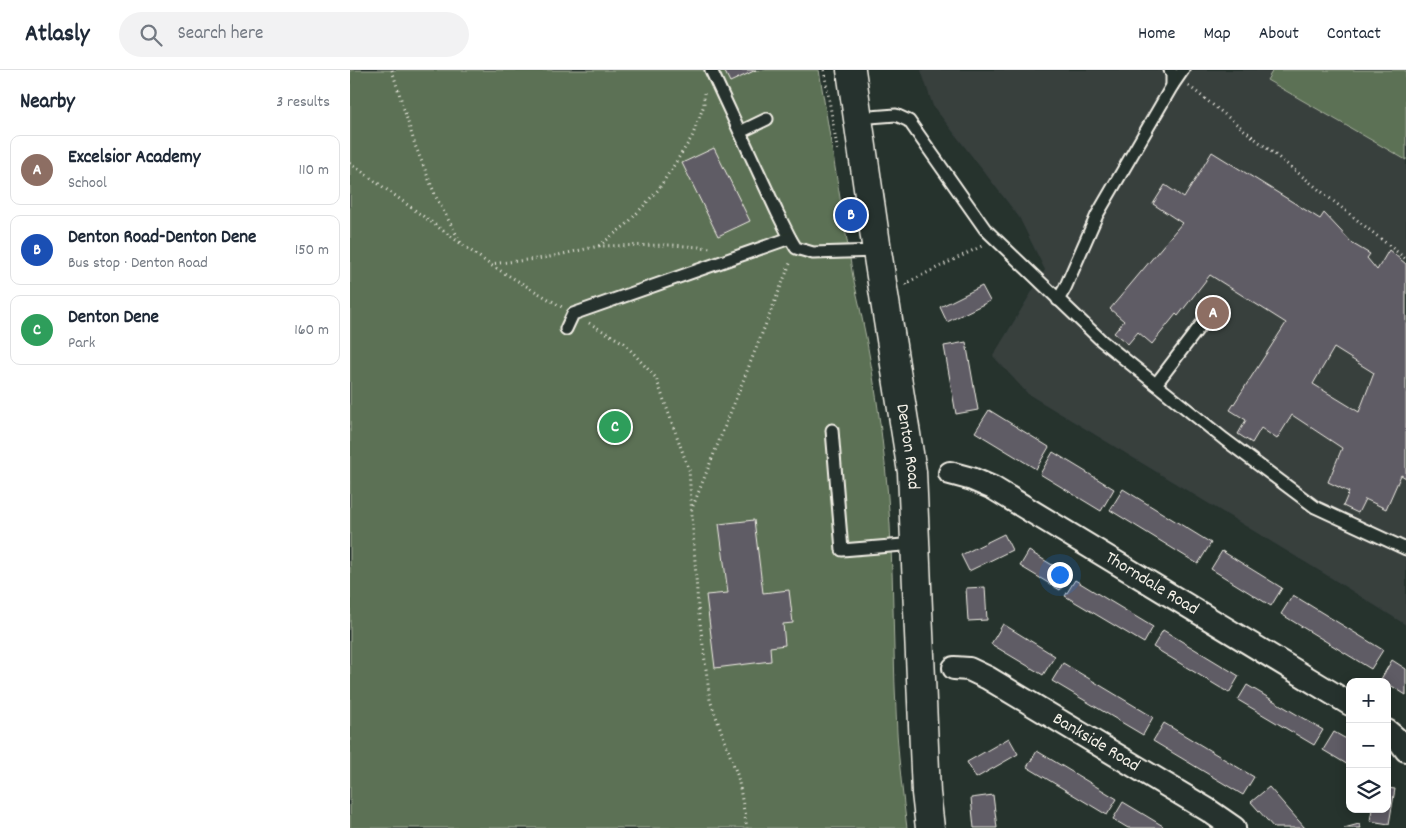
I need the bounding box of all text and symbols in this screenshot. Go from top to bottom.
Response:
search box [119,12,469,57]
text: Atlasly [25,18,89,52]
icon: search [137,21,165,49]
text: Search here [177,21,263,48]
text: Home [1138,22,1175,47]
text: Map [1203,22,1231,47]
text: About [1259,22,1299,47]
text: Contact [1327,22,1381,47]
text: Nearby [20,88,75,118]
text: 3 results [276,91,330,114]
text: Excelsior Academy [68,145,200,172]
text: A [33,159,41,182]
text: 110 m [299,159,329,182]
text: School [68,172,107,195]
pin: B [835,196,867,234]
text: Denton Road-Denton Dene [68,225,256,252]
text: B [33,239,41,262]
text: 150 m [295,239,329,262]
text: Bus stop · Denton Road [68,252,208,275]
pin: A [1197,294,1229,332]
text: Denton Dene [68,305,159,332]
text: C [33,319,41,342]
text: 160 m [294,319,329,342]
text: Park [68,332,95,355]
street label: Denton Road [889,402,925,490]
pin: C [599,408,631,446]
street label: Thorndale Road [1100,546,1203,622]
your location [1047,562,1073,588]
map controls [1346,678,1391,813]
button: + [1346,678,1391,723]
street label: Bankside Road [1048,707,1144,779]
button: − [1346,723,1391,768]
button: layers [1346,768,1391,813]

